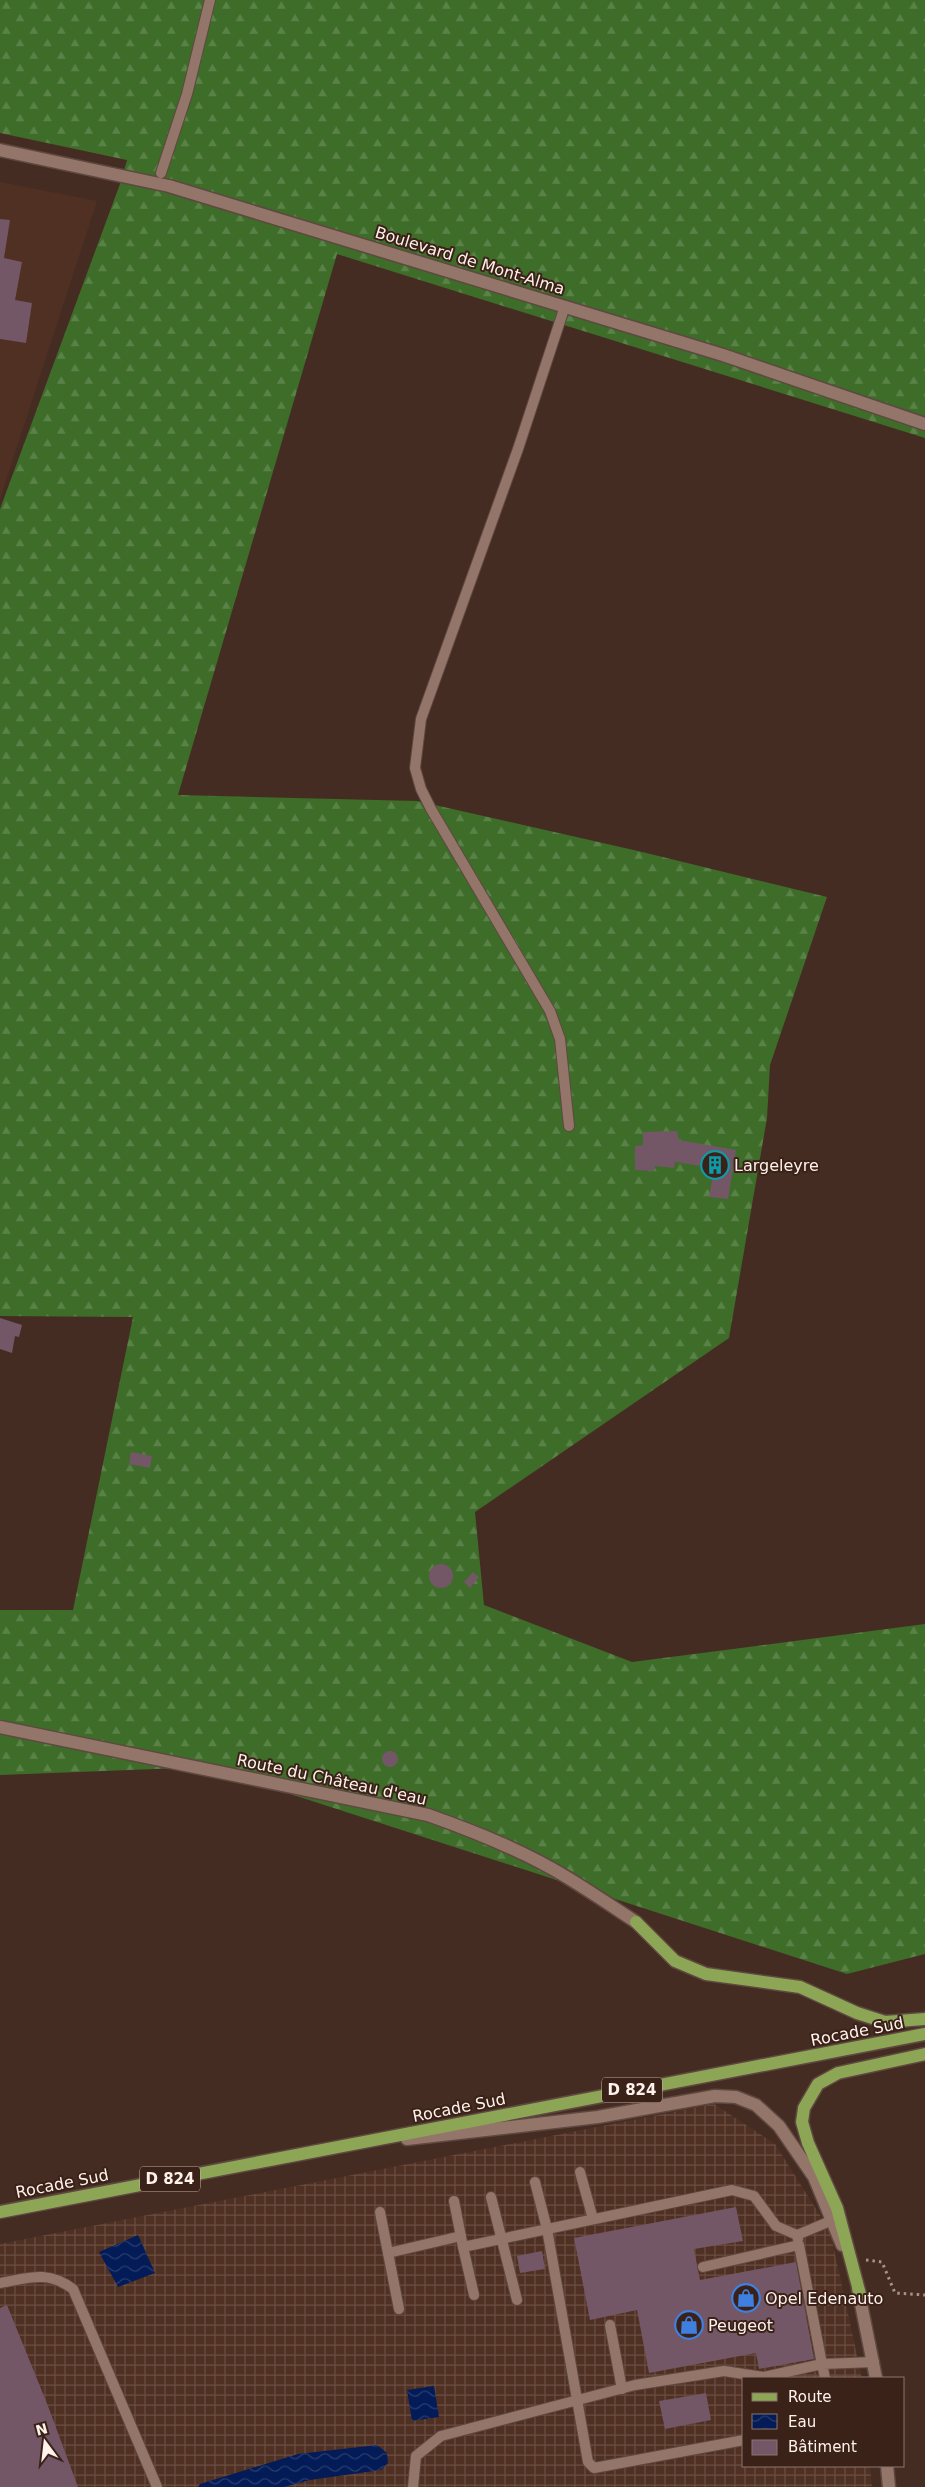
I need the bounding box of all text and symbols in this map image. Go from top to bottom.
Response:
street label: Boulevard de Mont-Alma [373,223,567,298]
building icon: Largeleyre [700,1150,730,1180]
place label: Largeleyre [734,1156,819,1175]
street label: Route du Château d'eau [235,1750,429,1809]
street label: Rocade Sud [809,2013,905,2050]
road number: D 824 [602,2078,662,2102]
street label: Rocade Sud [411,2089,507,2126]
street label: Rocade Sud [14,2165,110,2202]
road number: D 824 [140,2166,200,2192]
shop icon: Opel Edenauto [731,2283,761,2313]
place label: Opel Edenauto [765,2289,883,2308]
shop icon: Peugeot [674,2310,704,2340]
place label: Peugeot [708,2316,773,2335]
legend [742,2377,905,2467]
text: Route [788,2388,832,2406]
text: Eau [788,2413,816,2431]
north arrow [20,2417,70,2467]
text: N [34,2420,49,2439]
text: Bâtiment [788,2438,857,2456]

